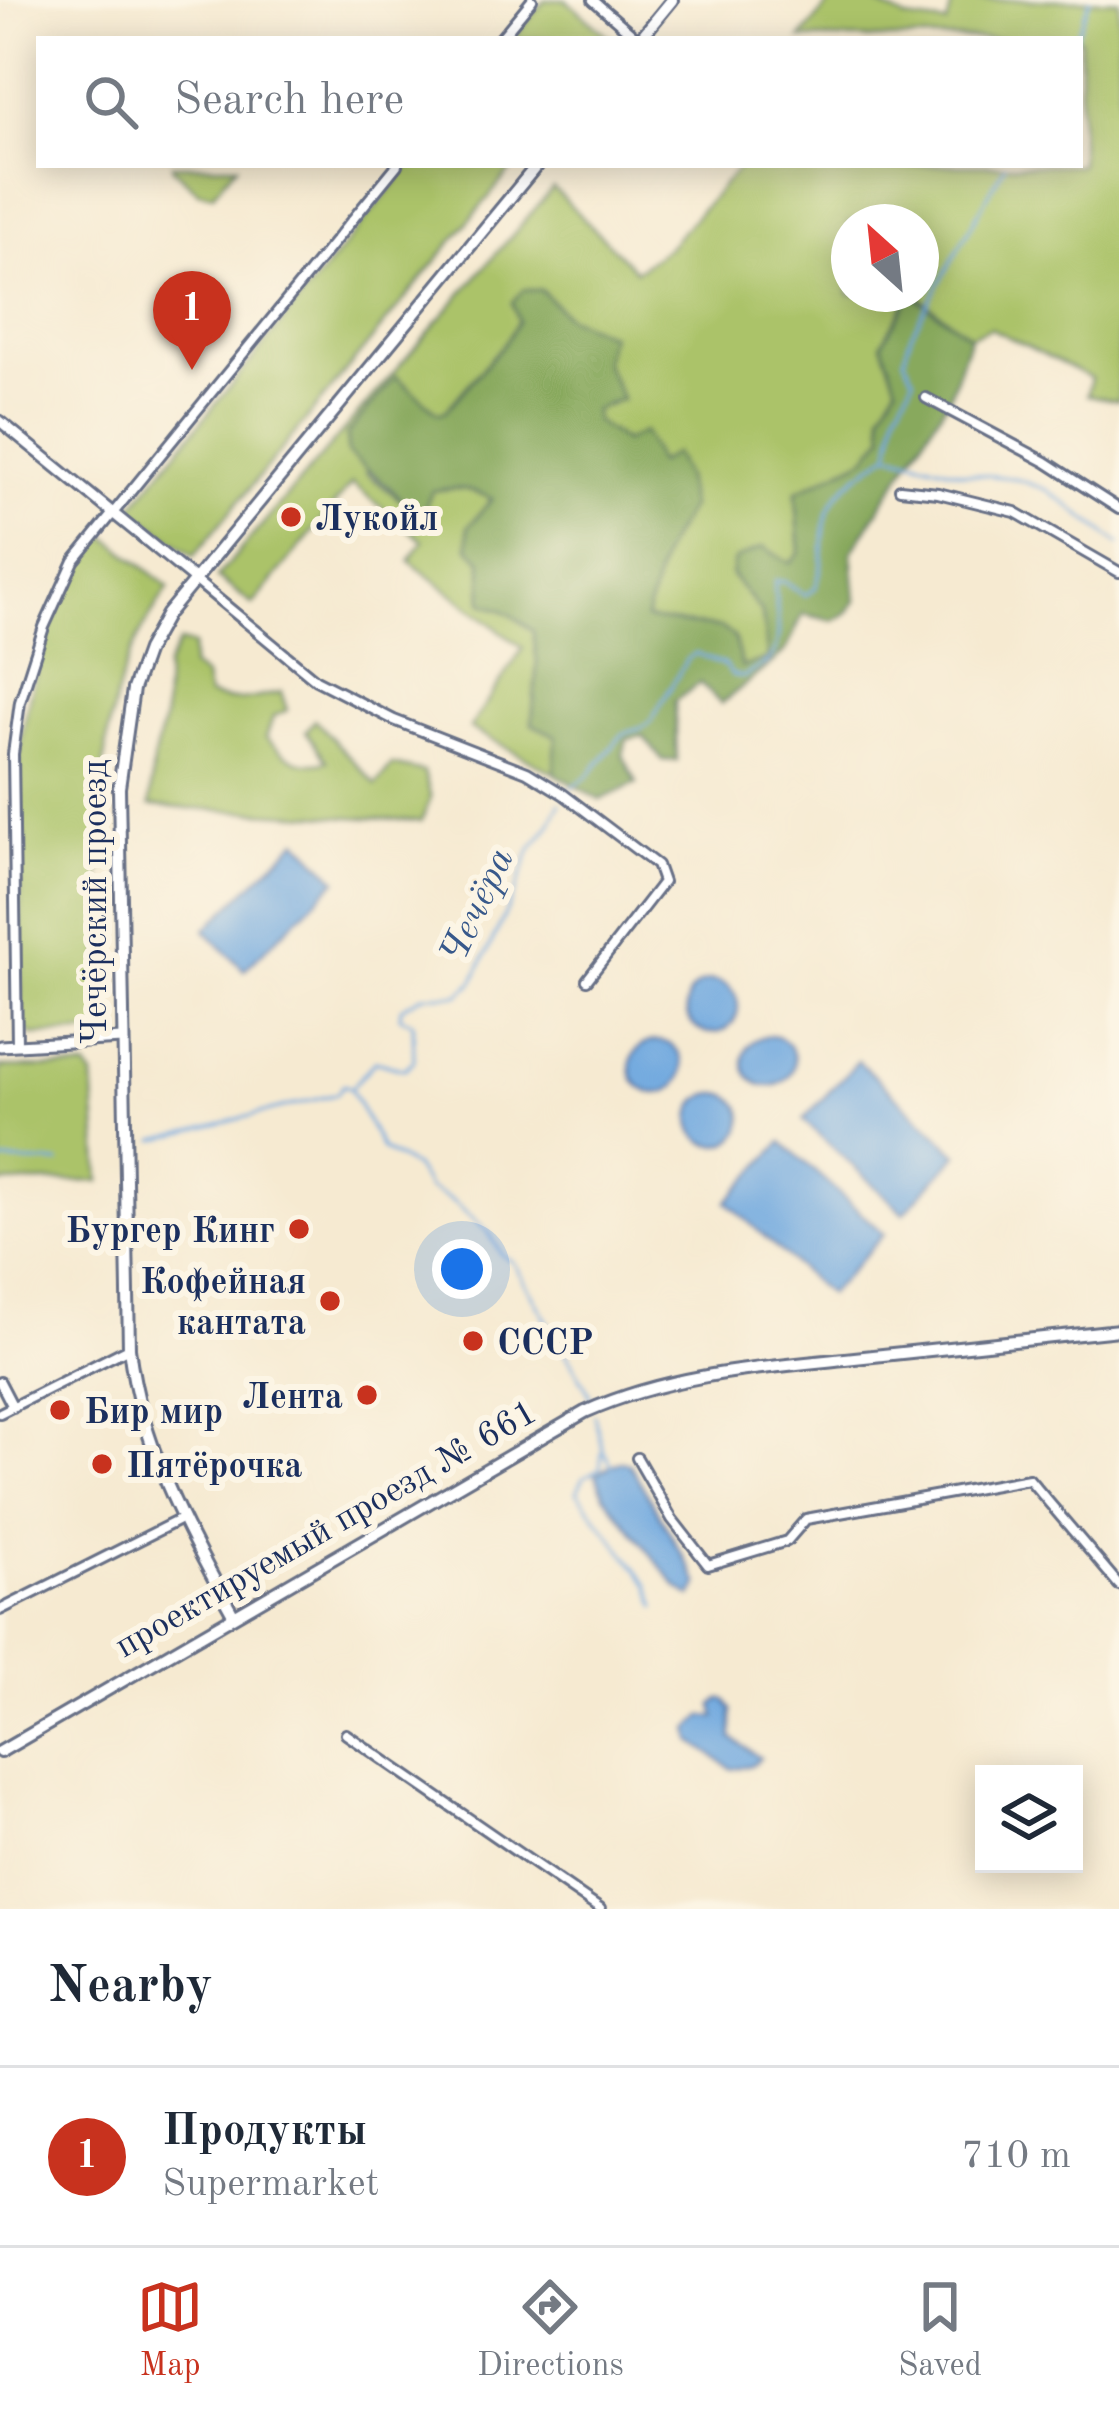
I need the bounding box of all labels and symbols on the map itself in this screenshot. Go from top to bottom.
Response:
north arrow [831,204,939,312]
pin: 1 [153,271,231,370]
place label: Лукойл [315,503,438,539]
marker: Лукойл [278,504,304,530]
street label: Чечёрский проезд [79,759,115,1044]
water label: Чечёра [434,842,522,971]
place label: Бургер Кинг [66,1215,275,1251]
marker: Бургер Кинг [286,1216,312,1242]
your location [432,1239,492,1299]
place label: Кофейная кантата [140,1266,306,1343]
marker: Кофейная кантата [317,1288,343,1314]
place label: СССР [497,1327,594,1363]
marker: СССР [460,1328,486,1354]
place label: Лента [242,1381,343,1417]
marker: Лента [354,1382,380,1408]
street label: проектируемый проезд № 661 [110,1395,544,1666]
place label: Бир мир [84,1396,223,1432]
marker: Бир мир [47,1397,73,1423]
place label: Пятёрочка [126,1450,303,1486]
marker: Пятёрочка [89,1451,115,1477]

